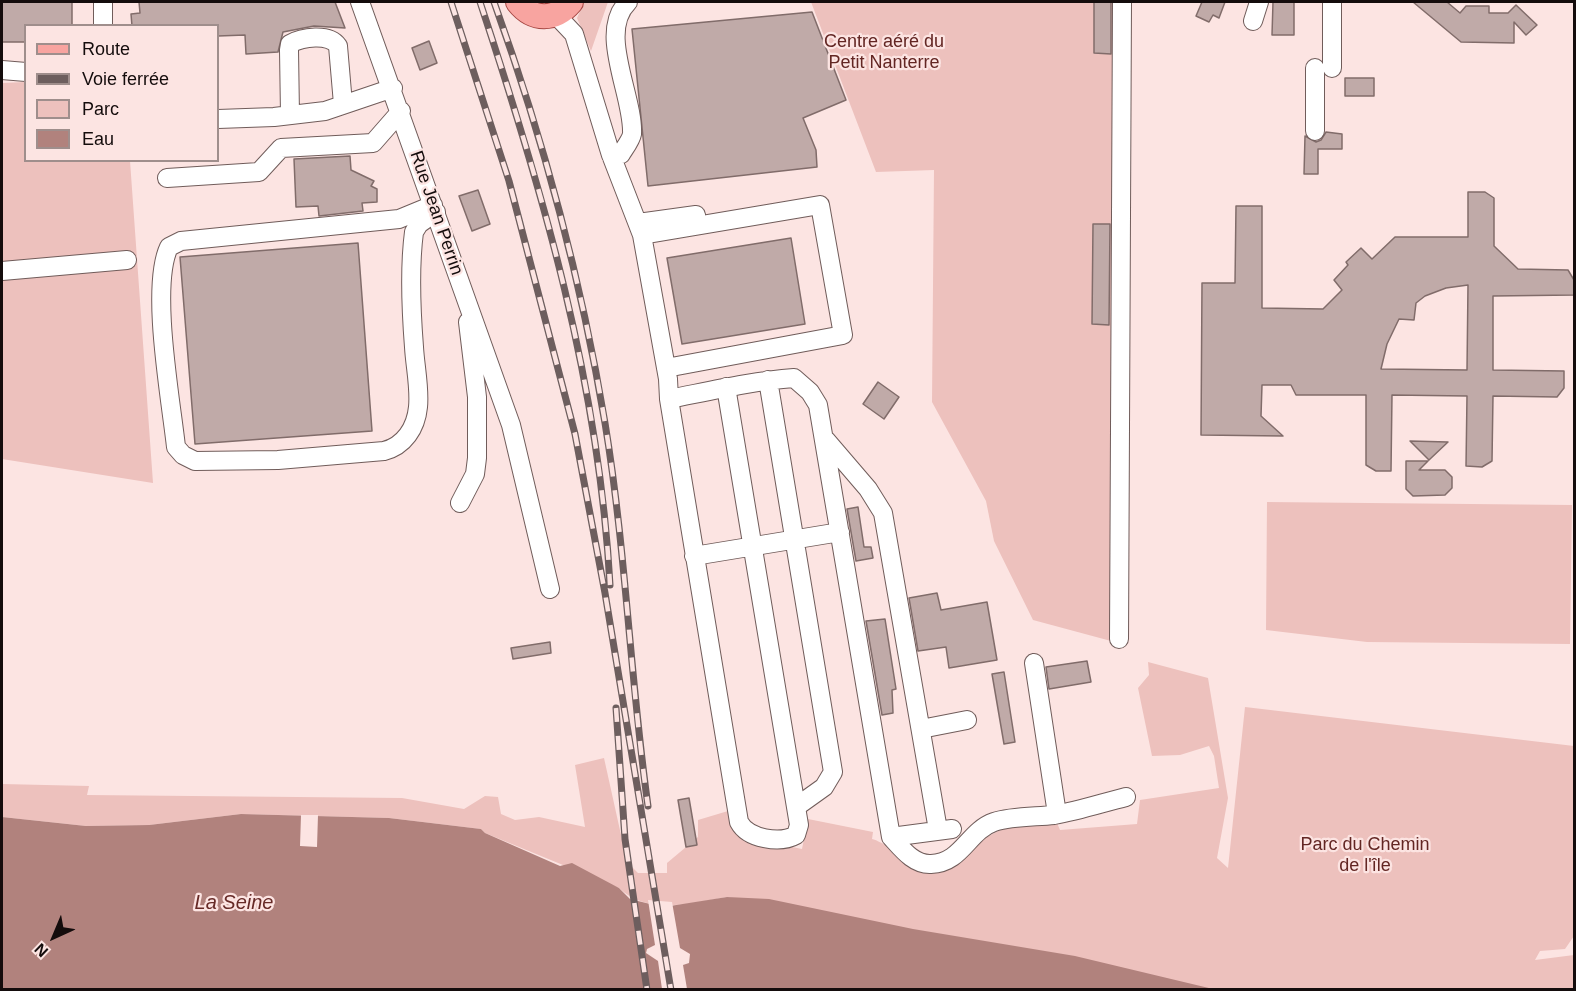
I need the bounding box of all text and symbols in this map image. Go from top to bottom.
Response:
legend [24,24,219,162]
park label: Centre aéré du Petit Nanterre [824,31,944,74]
text: Route [82,39,130,59]
text: Voie ferrée [82,69,169,89]
text: Parc [82,99,119,119]
text: Eau [82,129,114,149]
street label: Rue Jean Perrin [405,148,467,278]
park label: Parc du Chemin de l'île [1300,834,1430,876]
water label: La Seine [195,891,273,915]
north arrow [24,907,84,967]
text: N [31,940,51,960]

